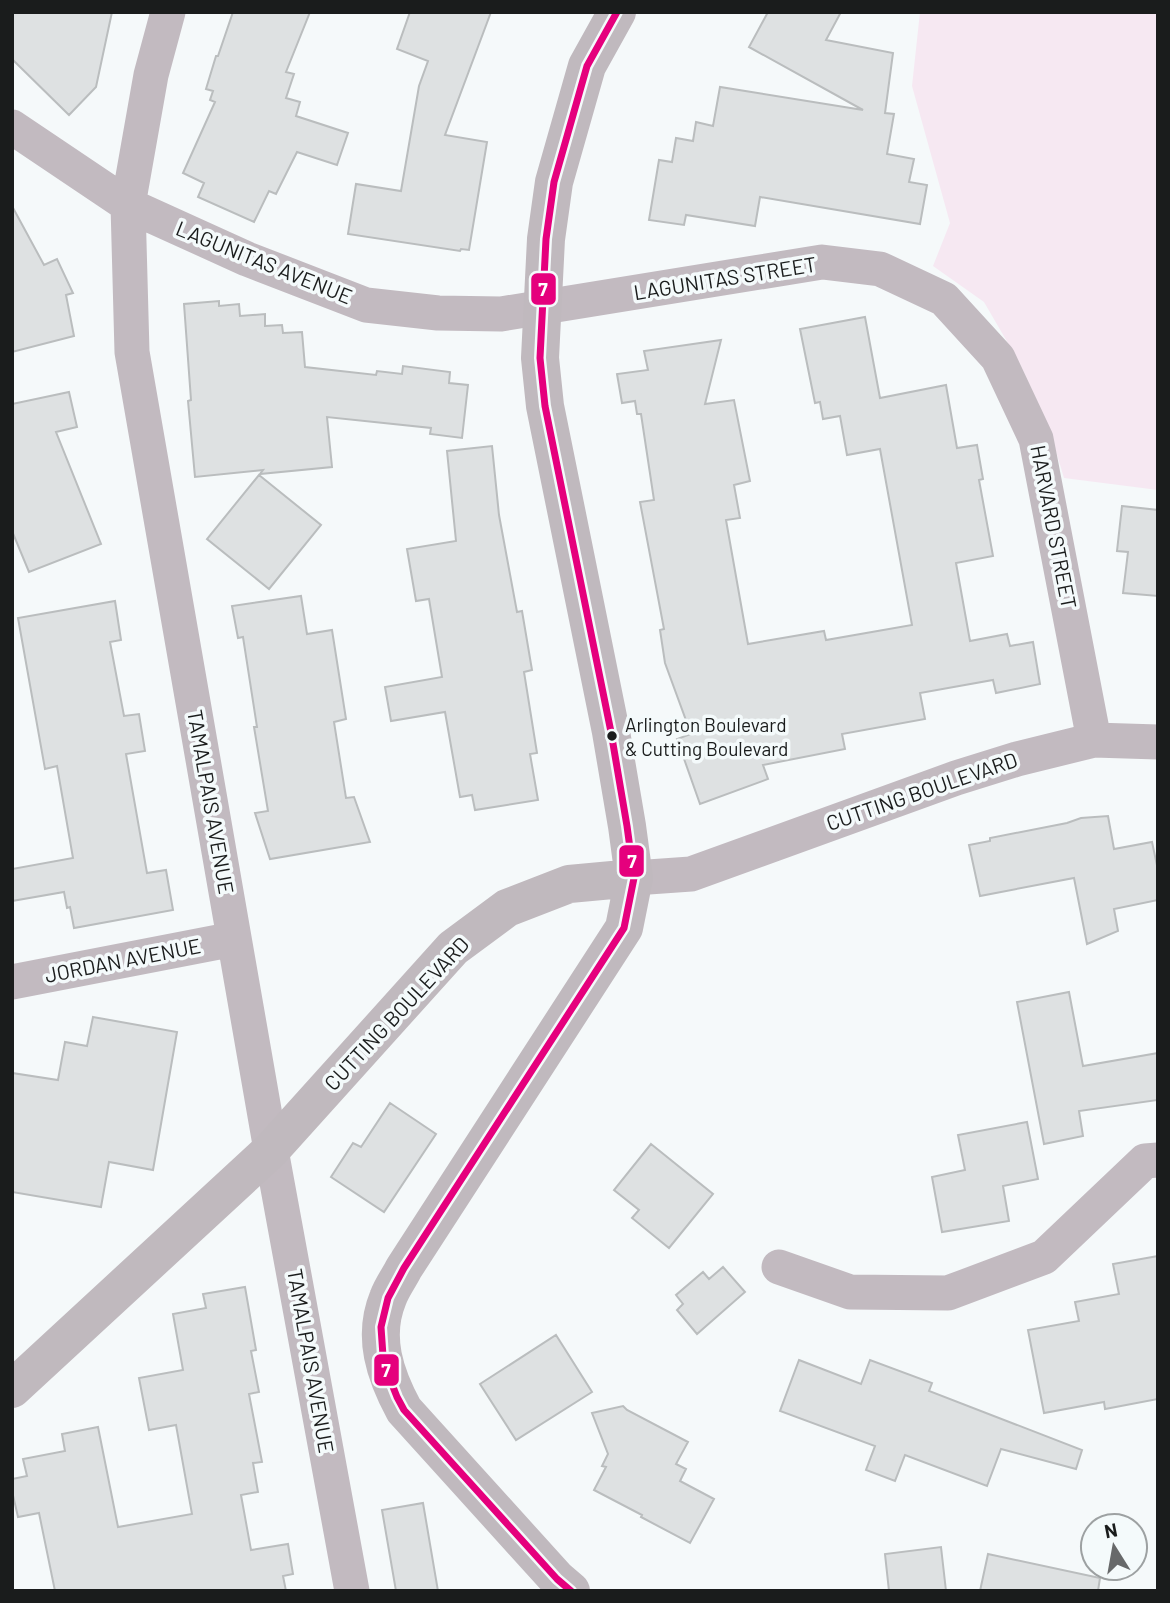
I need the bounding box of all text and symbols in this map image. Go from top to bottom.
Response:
street label: LAGUNITAS AVENUE [173,215,356,308]
street label: LAGUNITAS STREET [632,251,818,304]
line badge: 7 [530,272,557,306]
text: 7 [538,277,548,300]
street label: HARVARD STREET [1026,443,1083,611]
street label: TAMALPAIS AVENUE [183,708,240,896]
place label: Arlington Boulevard & Cutting Boulevard [625,713,788,760]
marker: Arlington Boulevard & Cutting Boulevard [605,729,619,743]
street label: CUTTING BOULEVARD [823,746,1020,835]
line badge: 7 [618,844,645,878]
text: 7 [627,849,637,872]
street label: CUTTING BOULEVARD [318,931,473,1095]
street label: JORDAN AVENUE [43,932,203,987]
street label: TAMALPAIS AVENUE [283,1267,340,1455]
line badge: 7 [373,1353,400,1387]
text: 7 [381,1358,391,1381]
north arrow [1079,1512,1149,1582]
text: N [1102,1517,1119,1542]

